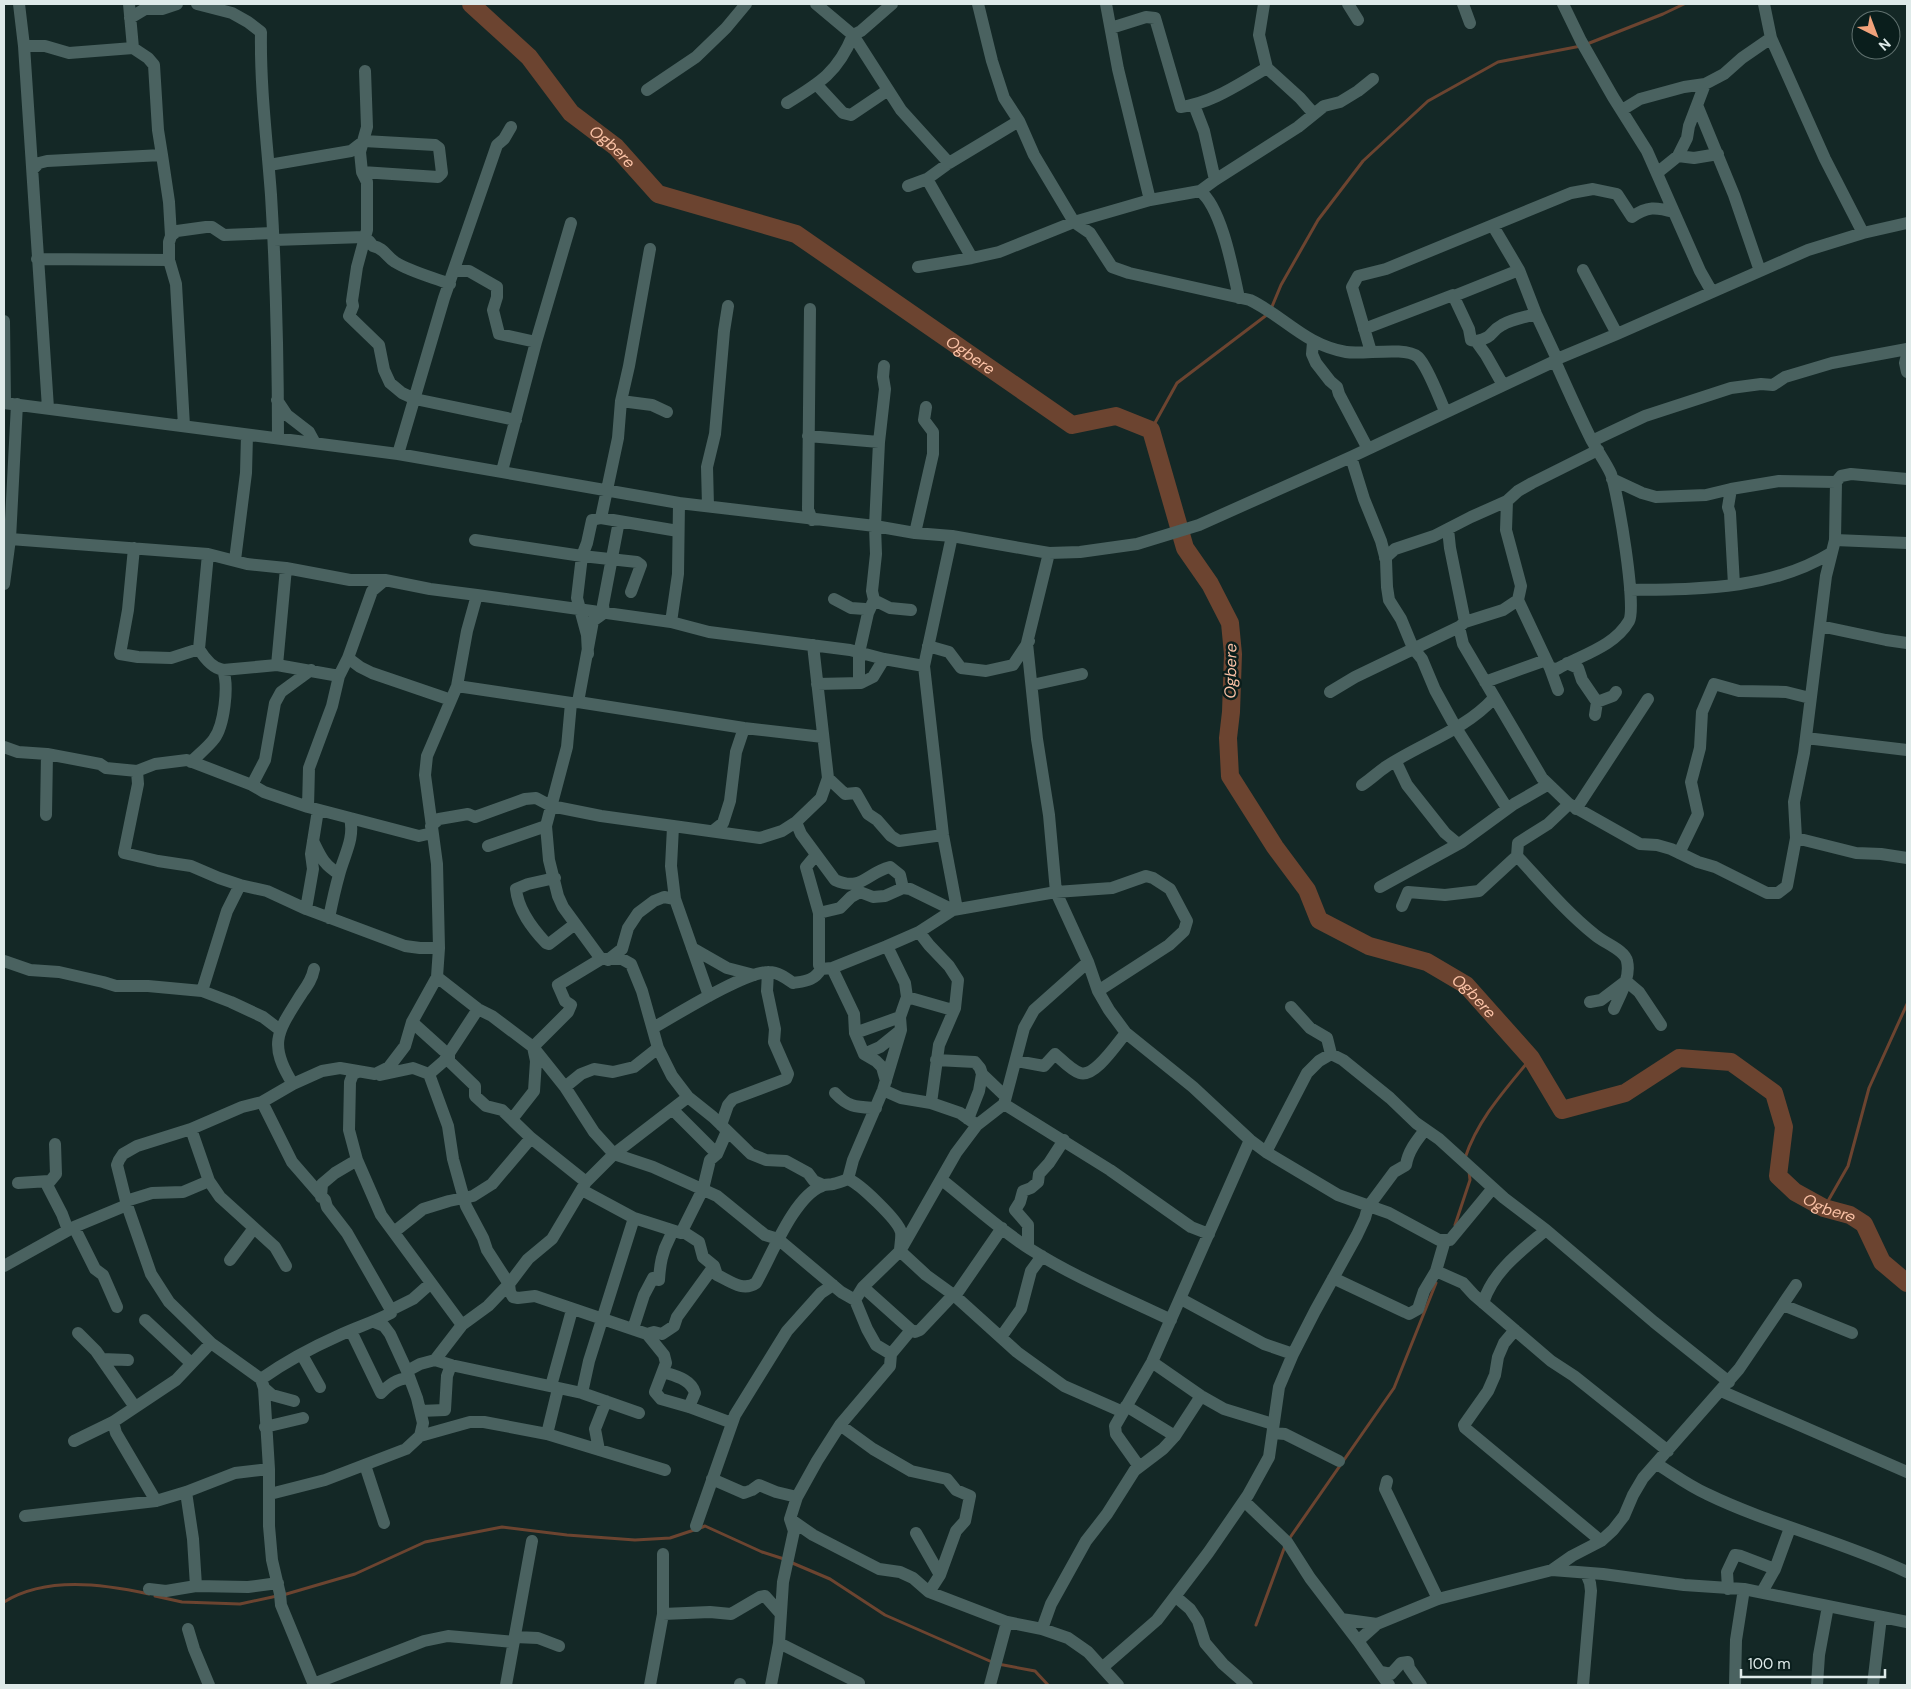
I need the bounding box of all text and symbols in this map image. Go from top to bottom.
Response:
north arrow [1851,10,1901,60]
text: N [1875,35,1895,55]
water label: Ogbere [585,121,640,173]
water label: Ogbere [942,331,999,380]
water label: Ogbere [1220,643,1241,699]
water label: Ogbere [1448,969,1501,1023]
water label: Ogbere [1799,1188,1860,1227]
scale bar [1741,1646,1885,1678]
text: 100 m [1748,1654,1791,1674]

